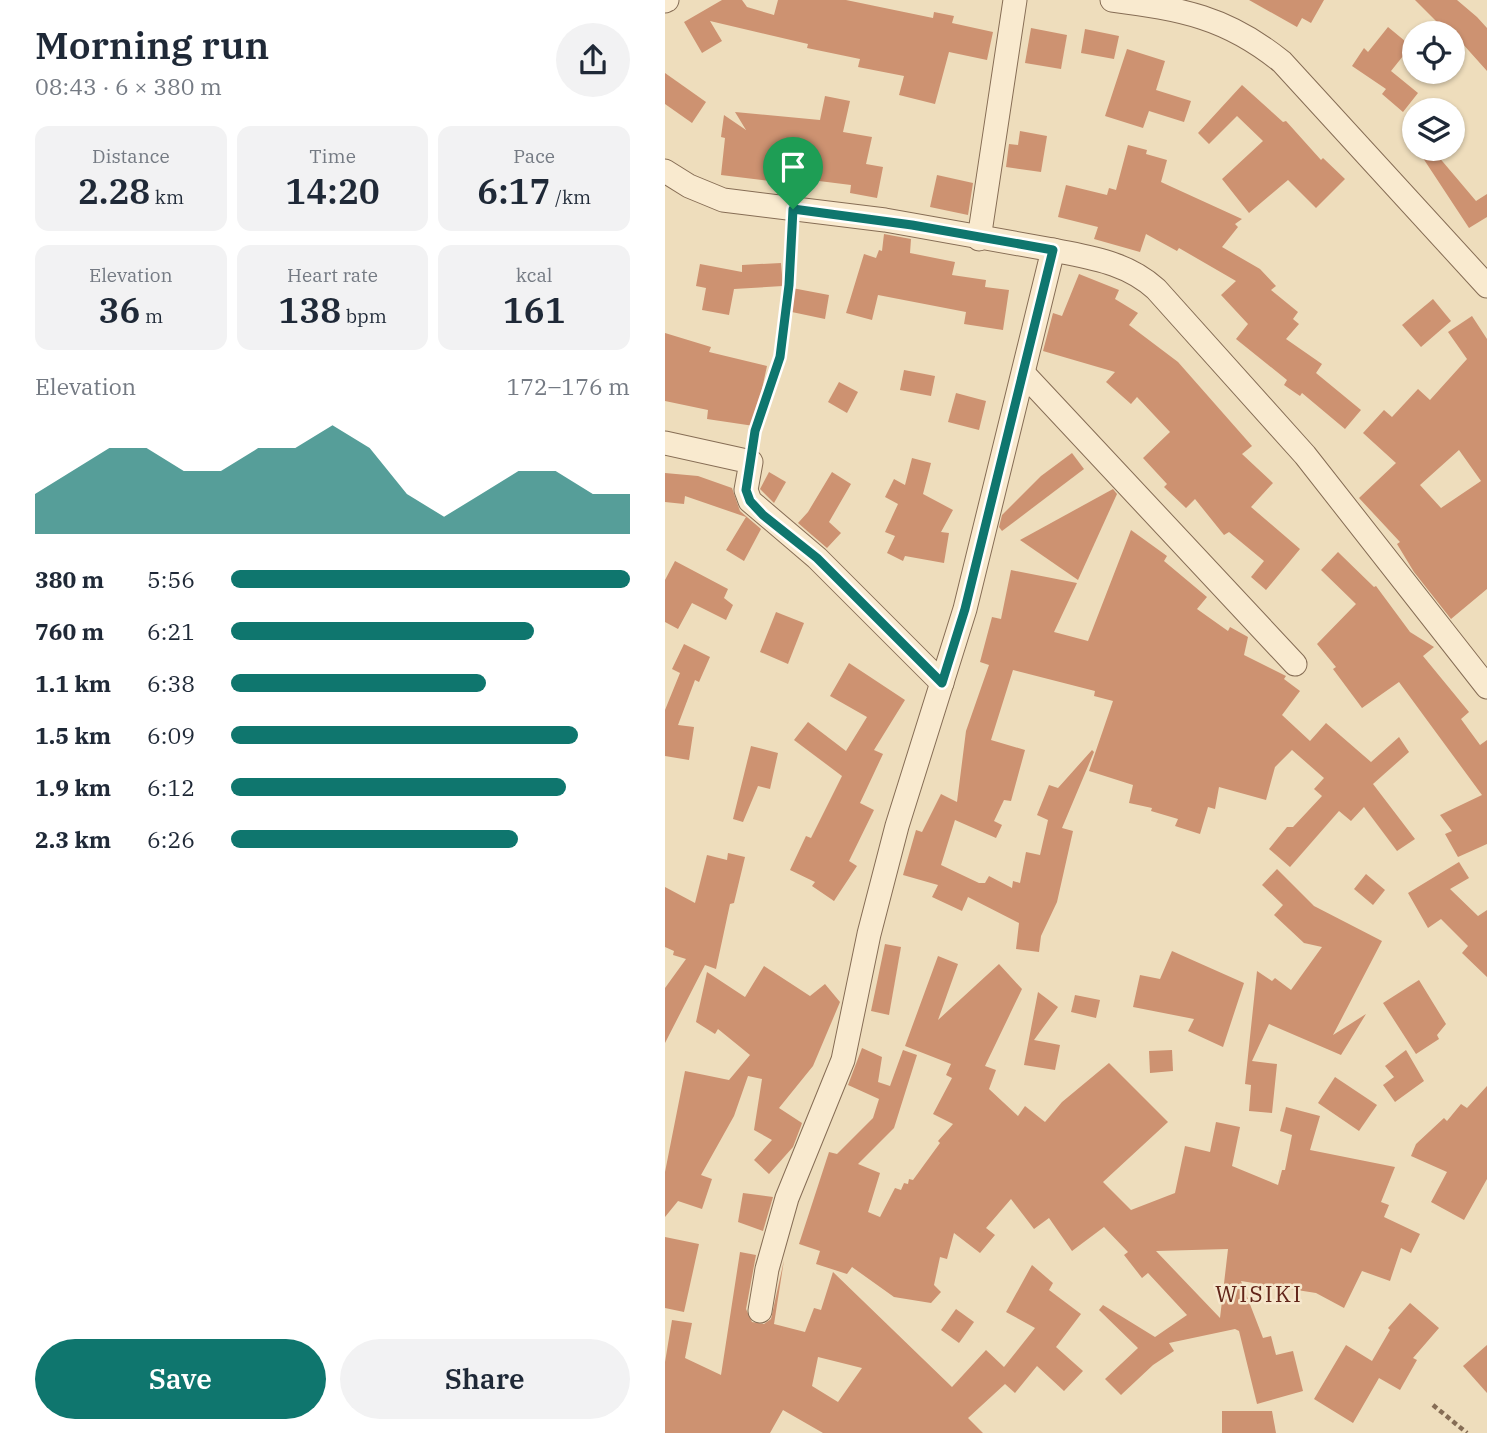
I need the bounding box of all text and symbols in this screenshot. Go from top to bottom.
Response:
text: Morning run [35,20,269,69]
map controls [1402,21,1465,161]
button: locate [1402,21,1465,84]
button: share [556,23,630,97]
text: 08:43 · 6 × 380 m [35,71,222,101]
button: layers [1402,98,1465,161]
pin [763,137,823,209]
text: Distance [92,144,170,168]
text: Time [309,144,356,168]
text: Pace [513,144,555,168]
icon: arrive [774,148,812,186]
text: 2.28 [78,168,150,214]
text: 14:20 [285,168,380,214]
text: 6:17 [477,168,551,214]
text: km [150,185,184,209]
text: /km [551,185,591,209]
text: Elevation [89,263,173,287]
text: Heart rate [287,263,378,287]
text: kcal [516,263,552,287]
text: 36 [99,287,141,333]
text: 138 [278,287,341,333]
text: 161 [503,287,566,333]
text: m [141,304,163,328]
text: bpm [341,304,387,328]
text: Elevation [35,371,136,401]
text: 172–176 m [506,371,630,401]
text: 380 m [35,564,104,594]
text: 5:56 [147,564,195,594]
text: 760 m [35,616,104,646]
text: 6:21 [147,616,195,646]
text: 1.1 km [35,668,111,698]
text: 6:38 [147,668,195,698]
text: 1.5 km [35,720,111,750]
text: 6:09 [147,720,195,750]
text: 1.9 km [35,772,111,802]
text: 6:12 [147,772,195,802]
text: 2.3 km [35,824,111,854]
text: 6:26 [147,824,195,854]
district label: WISIKI [1215,1278,1303,1308]
button: Save [35,1339,326,1419]
button: Share [340,1339,630,1419]

